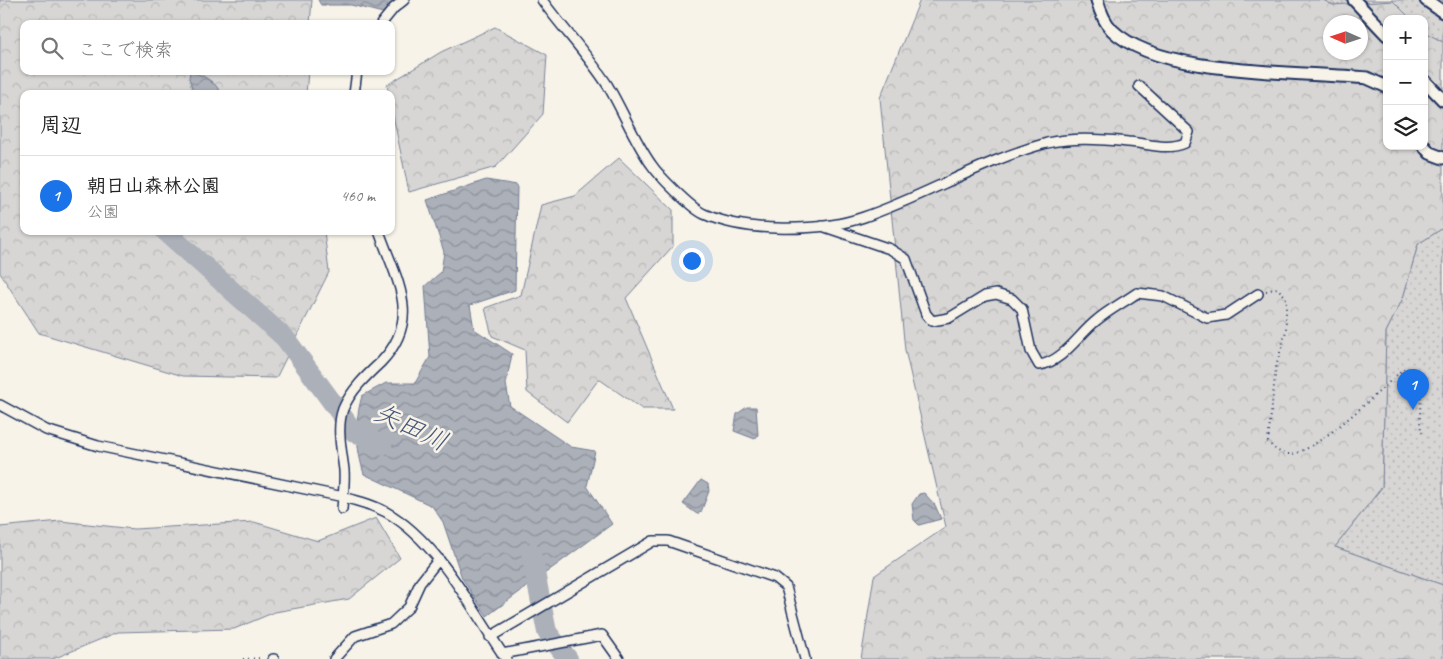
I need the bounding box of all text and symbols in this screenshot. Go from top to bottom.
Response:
north arrow [1323,15,1368,60]
map controls [1383,15,1428,150]
button: + [1383,15,1428,60]
search box [20,20,395,75]
icon: search [38,34,66,62]
text: ここで検索 [78,38,173,62]
button: − [1383,60,1428,105]
button: layers [1383,105,1428,150]
text: 周辺 [40,112,82,138]
text: 朝日山森林公園 [87,174,220,198]
text: 1 [52,186,60,206]
text: 460 m [341,186,375,206]
text: 公園 [87,202,119,222]
your location [679,248,705,274]
pin: 1 [1397,369,1429,410]
water label: 矢田川 [369,396,453,458]

